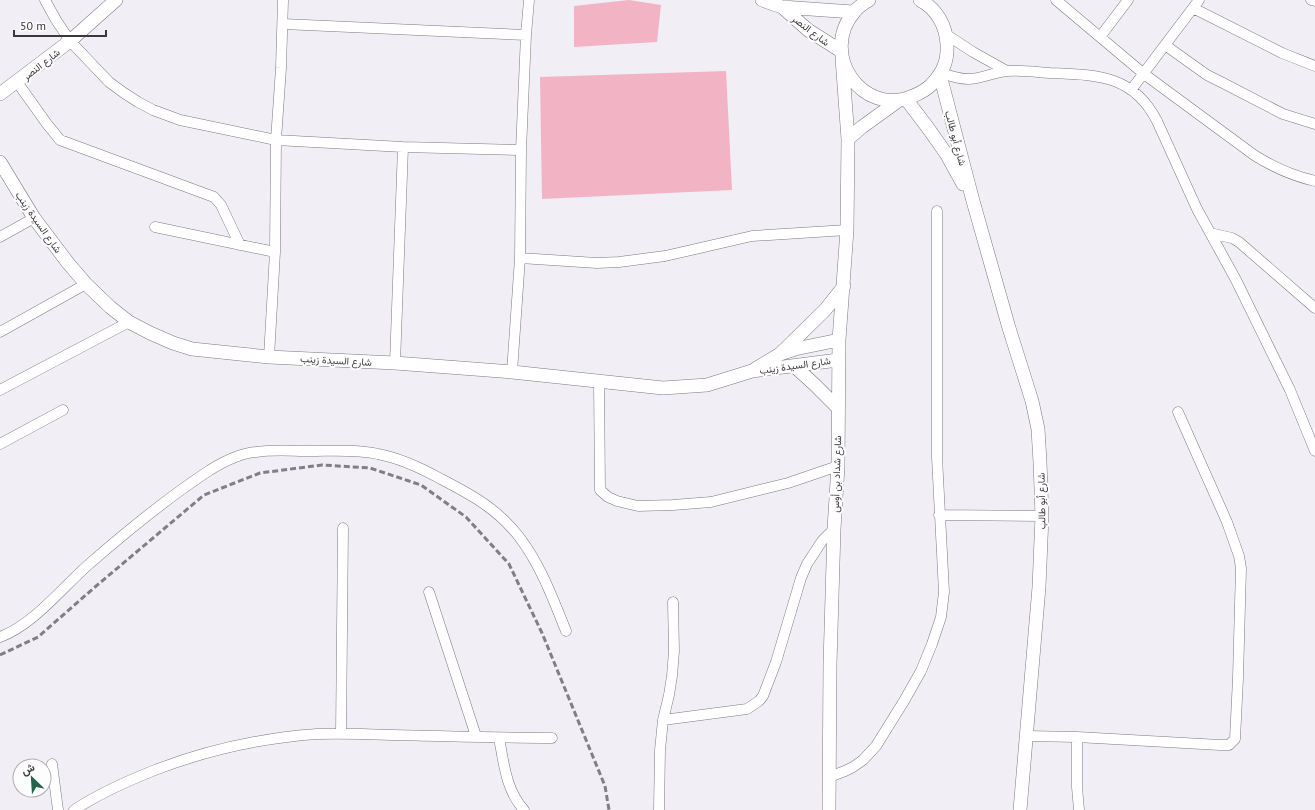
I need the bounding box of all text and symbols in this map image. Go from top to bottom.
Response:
street label: شارع النصر [788,11,832,49]
scale bar [14,12,106,38]
text: 50 m [20,18,46,33]
street label: شارع النصر [19,46,63,84]
street label: شارع أبو طالب [942,109,969,167]
street label: شارع السيدة زينب [13,189,65,256]
street label: شارع السيدة زينب [300,352,372,369]
street label: شارع السيدة زينب [759,354,832,377]
street label: شارع شداد بن أوس [829,435,844,513]
street label: شارع أبو طالب [1035,473,1048,529]
north arrow [12,758,52,798]
text: ش [19,760,37,778]

